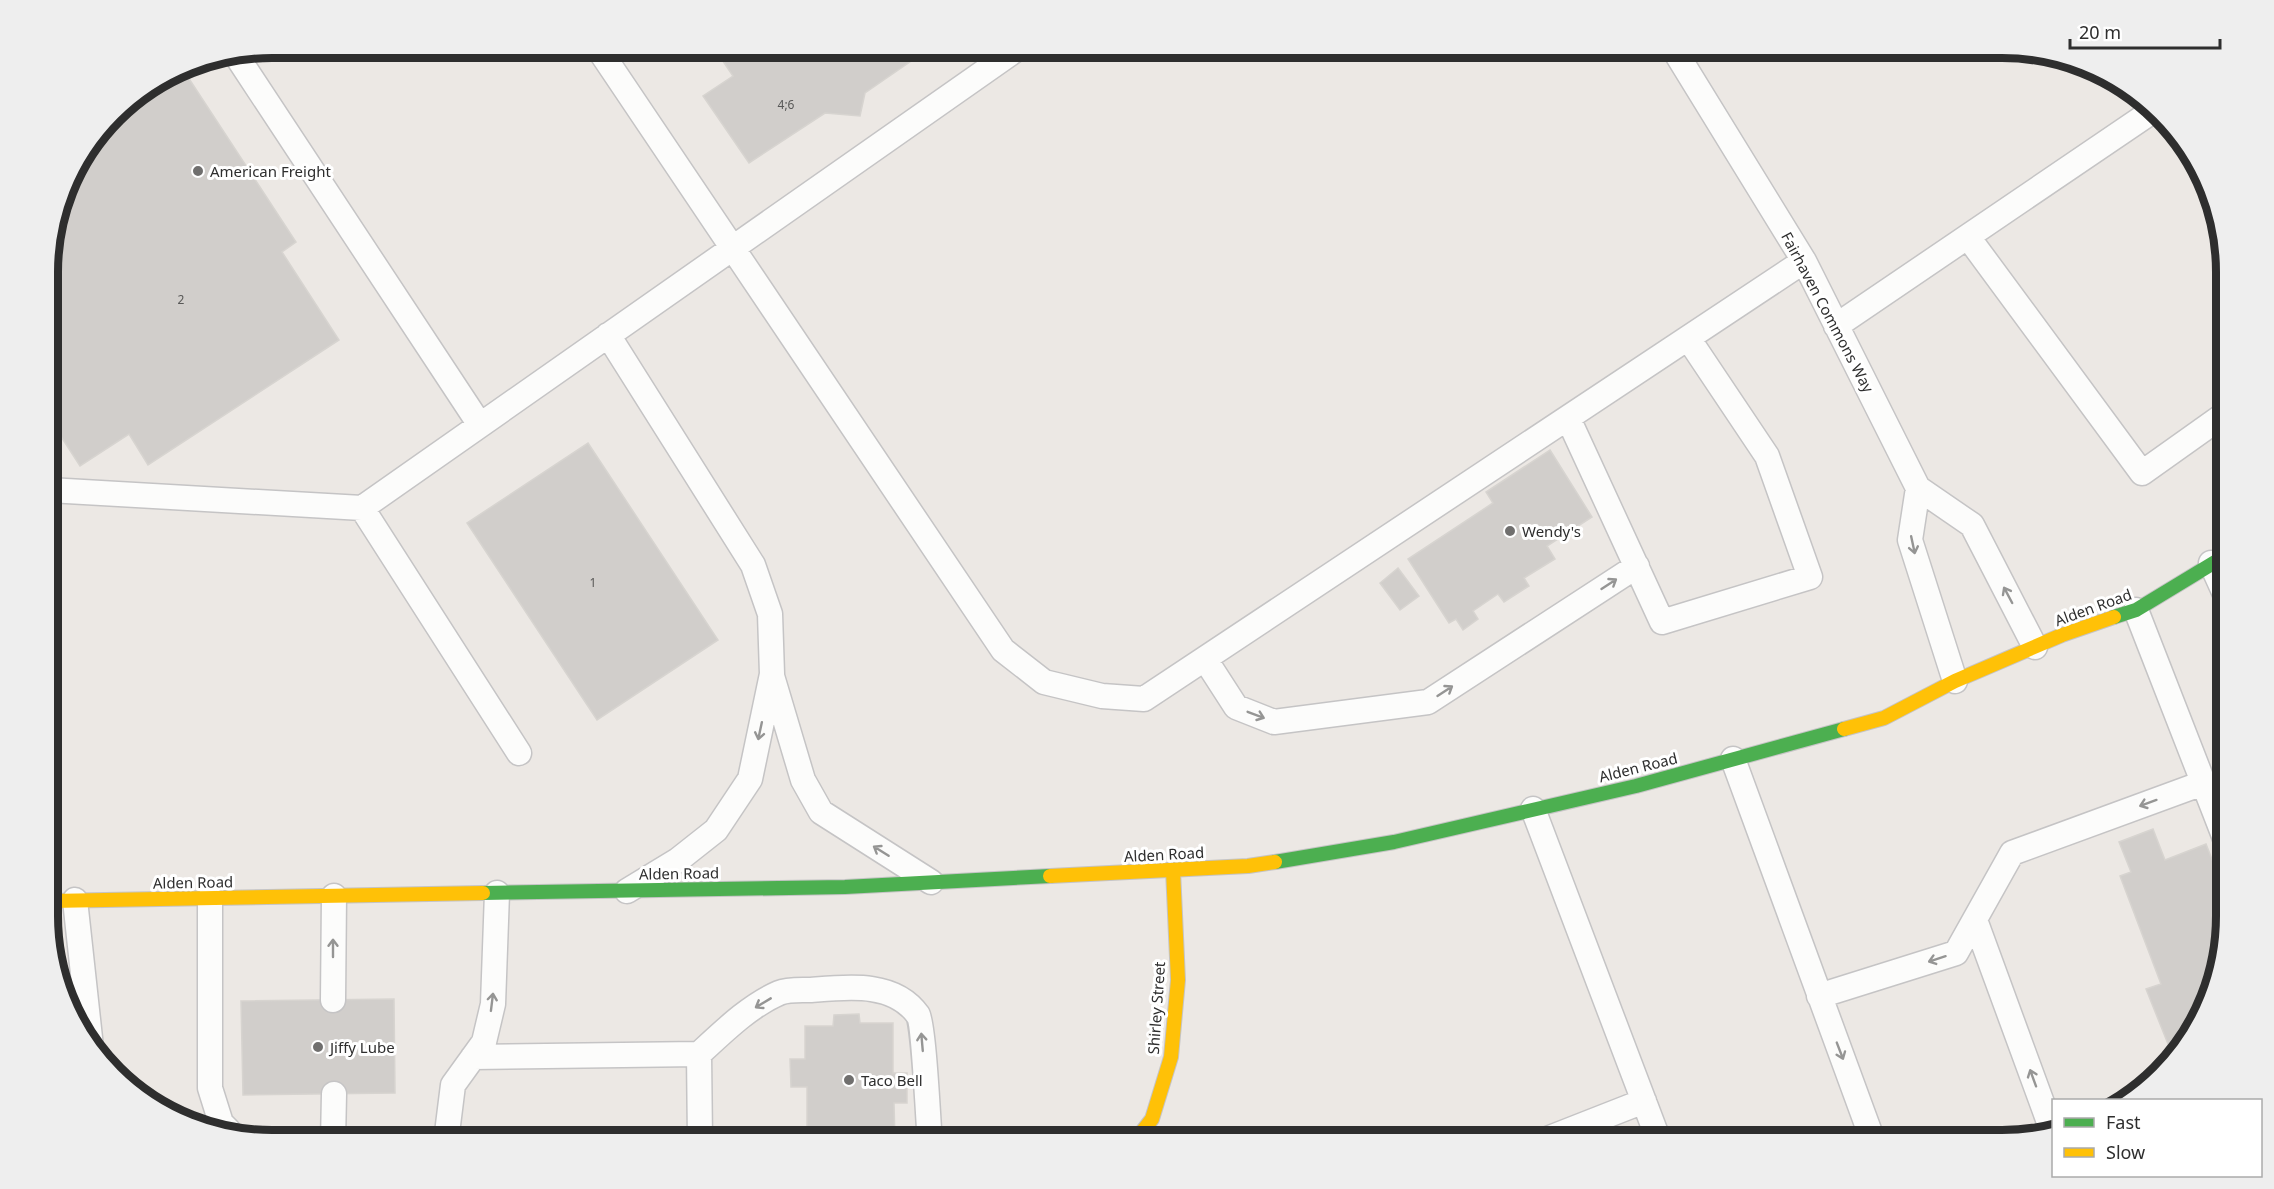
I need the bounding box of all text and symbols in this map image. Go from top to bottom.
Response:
scale bar [2070,12,2220,50]
text: 20 m [2079,20,2121,44]
house number: 4;6 [778,96,795,113]
place label: American Freight [210,161,331,181]
marker: American Freight [191,164,205,178]
street label: Fairhaven Commons Way [1777,228,1879,396]
house number: 2 [178,291,185,308]
place label: Wendy's [1522,521,1581,541]
marker: Wendy's [1503,524,1517,538]
one-way arrow [1908,535,1919,554]
house number: 1 [590,574,596,591]
one-way arrow [1600,578,1617,590]
street label: Alden Road [2052,584,2134,630]
one-way arrow [2002,587,2014,604]
one-way arrow [1436,684,1453,696]
one-way arrow [1246,710,1265,721]
one-way arrow [754,721,765,741]
street label: Alden Road [1597,748,1679,786]
one-way arrow [2139,798,2157,809]
street label: Alden Road [1123,842,1205,866]
one-way arrow [873,845,890,857]
street label: Alden Road [639,862,719,884]
street label: Alden Road [153,871,233,893]
one-way arrow [327,938,339,958]
one-way arrow [1928,954,1947,965]
street label: Shirley Street [1143,960,1169,1055]
one-way arrow [487,993,498,1013]
one-way arrow [755,997,772,1009]
one-way arrow [916,1033,927,1053]
place label: Jiffy Lube [328,1037,395,1057]
marker: Jiffy Lube [311,1040,325,1054]
one-way arrow [1835,1041,1846,1060]
one-way arrow [2026,1069,2037,1088]
place label: Taco Bell [861,1070,923,1090]
marker: Taco Bell [842,1073,856,1087]
legend [2052,1099,2262,1177]
text: Fast [2106,1110,2141,1134]
text: Slow [2106,1140,2145,1164]

